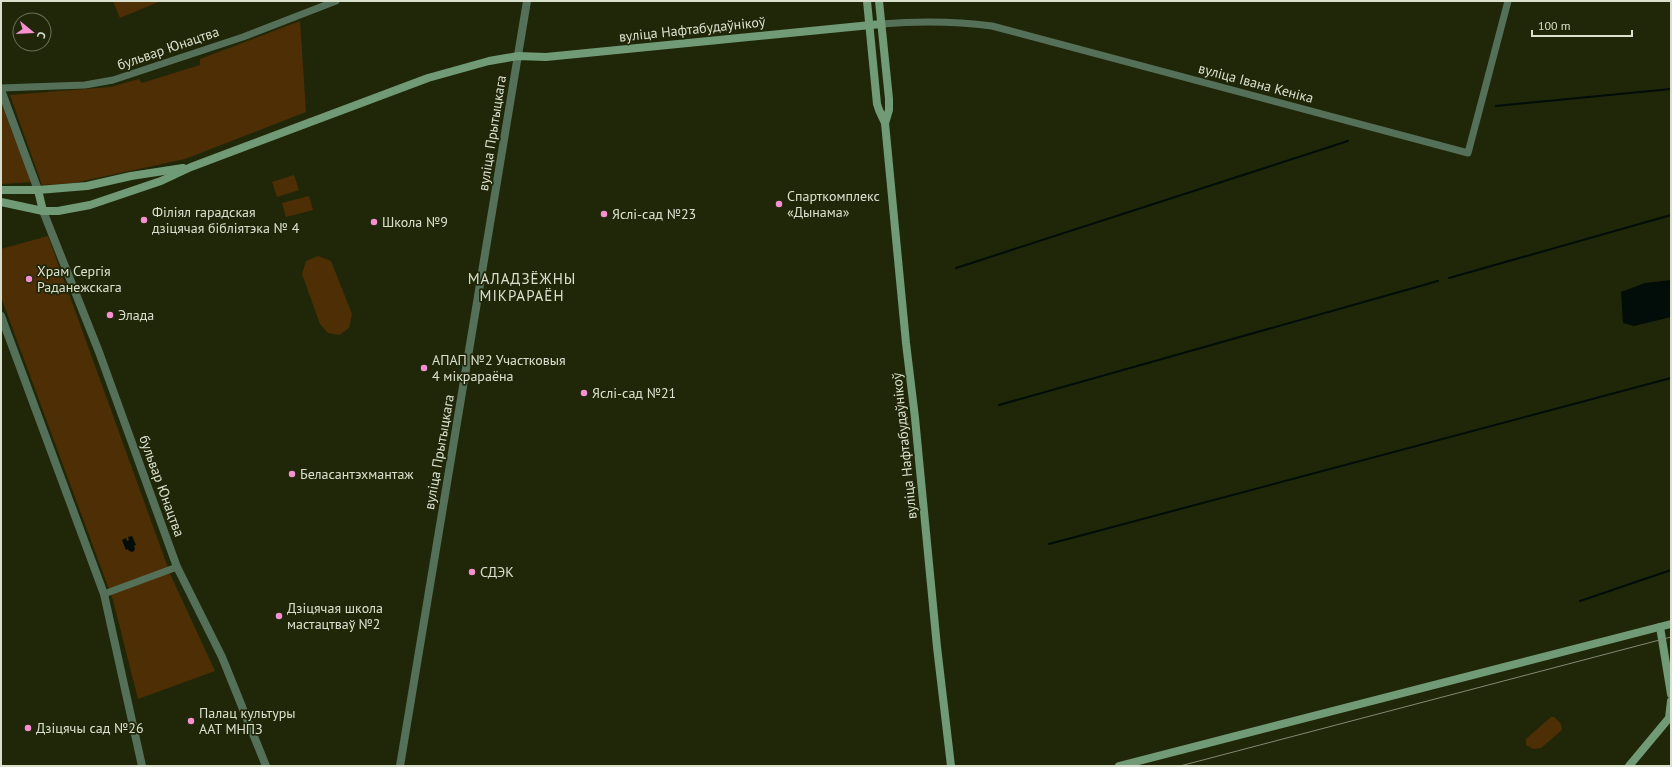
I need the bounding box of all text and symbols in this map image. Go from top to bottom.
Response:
north arrow [12,12,52,52]
street label: вуліца Нафтабудаўнікоў [618,12,767,46]
scale bar [1532,12,1632,38]
text: 100 m [1538,18,1571,33]
street label: бульвар Юнацтва [115,22,221,74]
text: С [34,30,49,40]
street label: вуліца Івана Кеніка [1196,59,1316,107]
street label: вуліца Прытыцкага [474,74,510,192]
place label: Спарткомплекс «Дынама» [787,187,880,221]
marker: Спарткомплекс «Дынама» [774,199,784,209]
place label: Філіял гарадская дзіцячая бібліятэка № 4 [152,203,300,237]
place label: Яслі-сад №23 [612,205,696,223]
marker: Яслі-сад №23 [599,209,609,219]
place label: Школа №9 [382,213,448,231]
marker: Філіял гарадская дзіцячая бібліятэка № 4 [139,215,149,225]
marker: Школа №9 [369,217,379,227]
place label: Храм Сергія Раданежскага [37,262,122,296]
district label: МАЛАДЗЁЖНЫ МІКРАРАЁН [468,269,576,305]
marker: Храм Сергія Раданежскага [24,274,34,284]
place label: Элада [118,306,154,324]
marker: Элада [105,310,115,320]
place label: АПАП №2 Участковыя 4 мікрараёна [432,351,566,385]
marker: АПАП №2 Участковыя 4 мікрараёна [419,363,429,373]
street label: вуліца Нафтабудаўнікоў [887,371,921,520]
place label: Яслі-сад №21 [592,384,676,402]
marker: Яслі-сад №21 [579,388,589,398]
street label: вуліца Прытыцкага [420,393,458,511]
street label: бульвар Юнацтва [135,433,189,539]
place label: Беласантэхмантаж [300,465,414,483]
marker: Беласантэхмантаж [287,469,297,479]
place label: СДЭК [480,563,514,581]
marker: СДЭК [467,567,477,577]
place label: Дзіцячая школа мастацтваў №2 [287,599,383,633]
marker: Дзіцячая школа мастацтваў №2 [274,611,284,621]
place label: Палац культуры ААТ МНПЗ [199,704,296,738]
marker: Палац культуры ААТ МНПЗ [186,716,196,726]
place label: Дзіцячы сад №26 [36,719,144,737]
marker: Дзіцячы сад №26 [23,723,33,733]

